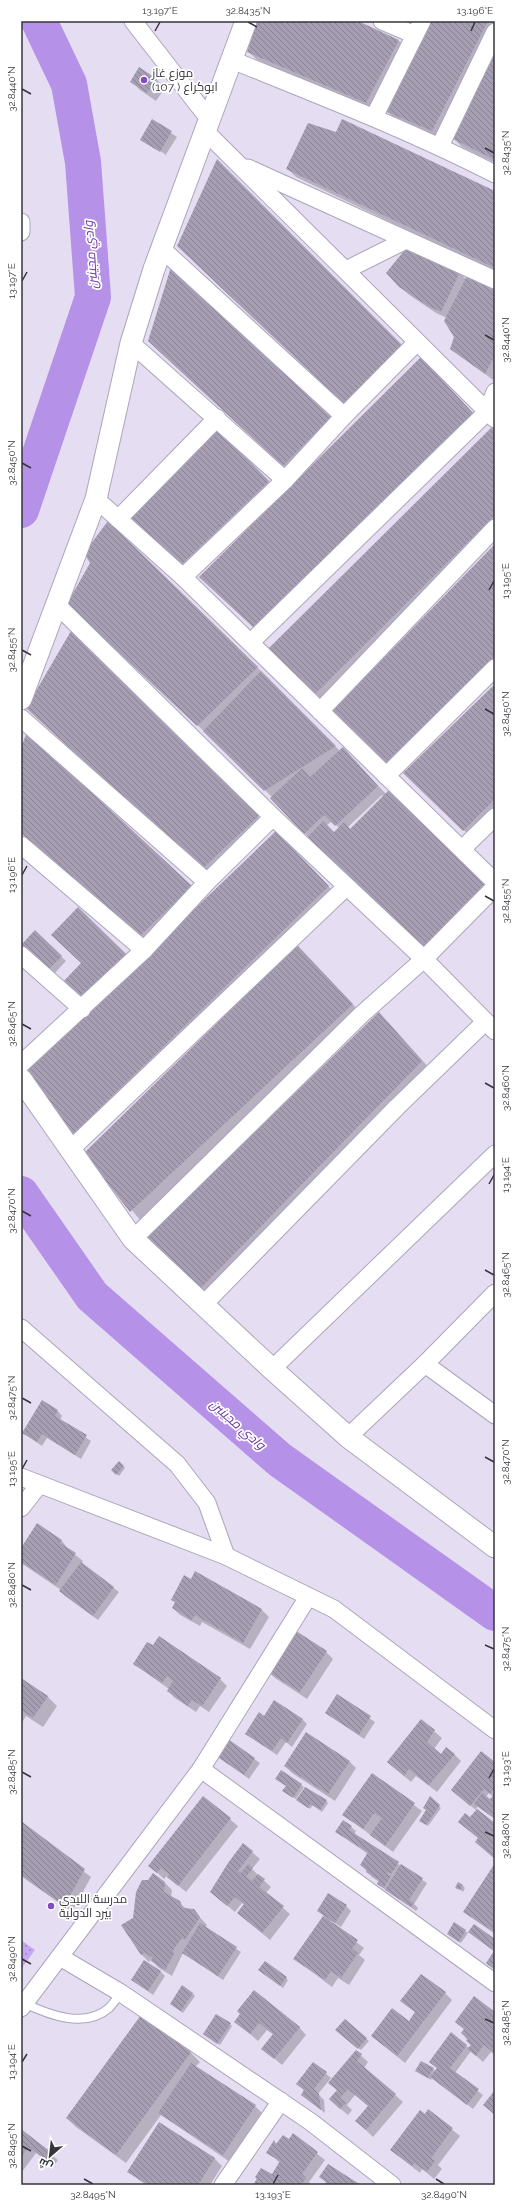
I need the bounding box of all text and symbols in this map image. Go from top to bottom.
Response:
text: 13.197°E [142,5,178,16]
text: 32.8435°N [226,5,271,16]
text: 13.196°E [457,5,493,16]
text: 32.8440°N [6,66,17,112]
place label: موزع غاز ابوكراع ( 107) [151,66,218,95]
marker: موزع غاز ابوكراع ( 107) [139,75,149,85]
text: 32.8435°N [500,131,511,176]
water label: وادي مجينين [81,219,103,290]
text: 13.197°E [6,263,17,299]
text: 32.8440°N [500,317,511,363]
text: 32.8450°N [6,440,17,486]
text: 13.195°E [500,563,511,599]
text: 32.8455°N [6,627,17,673]
text: 32.8450°N [500,691,511,737]
text: 13.196°E [6,857,17,893]
text: 32.8455°N [500,878,511,924]
text: 32.8465°N [6,1001,17,1047]
text: 32.8460°N [500,1065,511,1111]
text: 13.194°E [500,1157,511,1193]
text: 32.8470°N [6,1188,17,1234]
text: 32.8465°N [500,1252,511,1298]
text: 32.8475°N [6,1376,17,1420]
water label: وادي مجينين [205,1396,269,1455]
text: 32.8470°N [500,1439,511,1485]
text: 13.195°E [6,1451,17,1487]
text: 32.8480°N [6,1562,17,1608]
text: 32.8475°N [500,1627,511,1671]
text: 32.8485°N [6,1749,17,1795]
text: 13.193°E [500,1751,511,1787]
text: 32.8480°N [500,1813,511,1859]
place label: مدرسة الليدي بيرد الدولية [59,1892,127,1920]
marker: مدرسة الليدي بيرد الدولية [46,1901,56,1911]
text: 32.8490°N [6,1936,17,1982]
text: 32.8485°N [500,2000,511,2046]
text: 13.194°E [6,2044,17,2080]
text: 32.8495°N [6,2123,17,2169]
north arrow [30,2136,70,2176]
text: ش [36,2155,55,2173]
text: 32.8495°N [70,2189,116,2200]
text: 13.193°E [255,2189,291,2200]
text: 32.8490°N [421,2189,467,2200]

